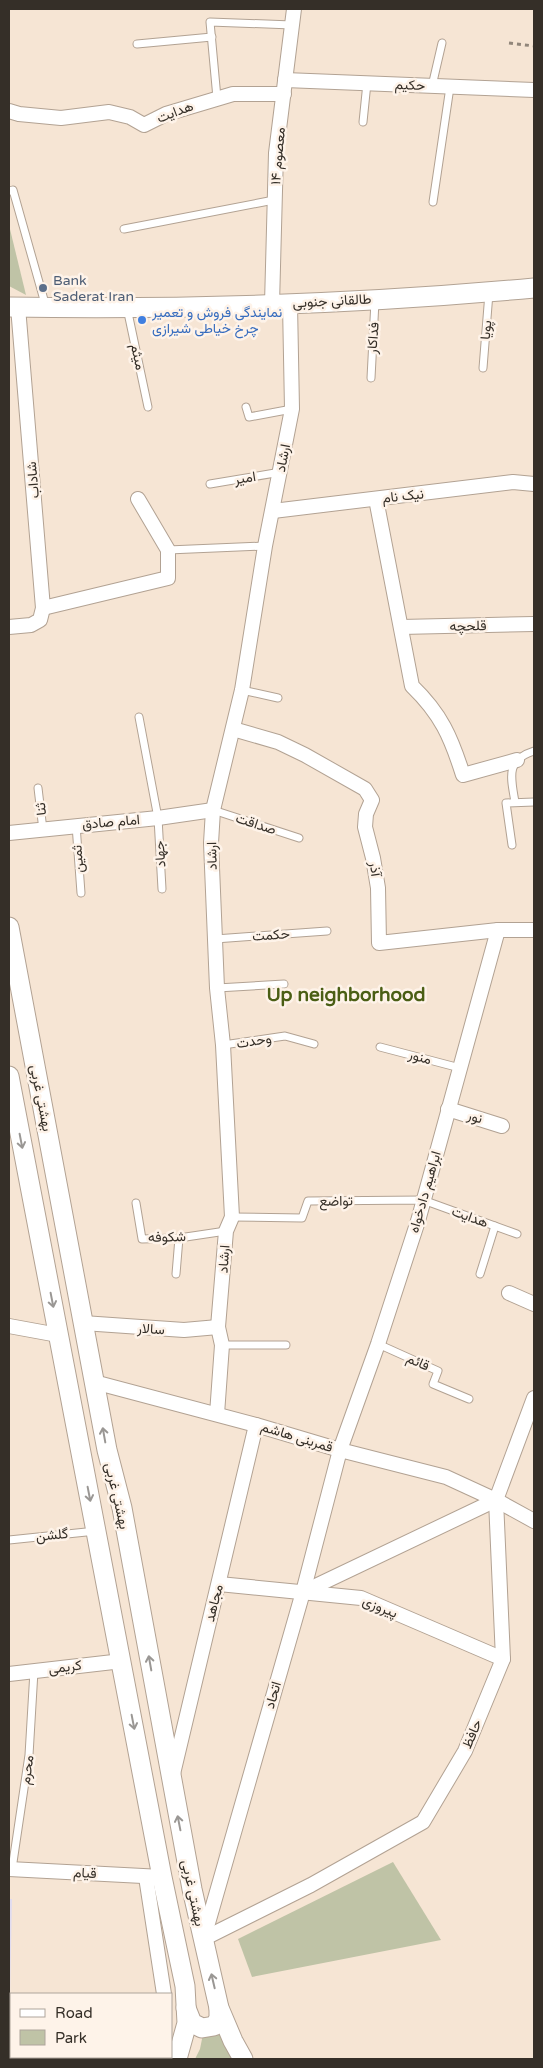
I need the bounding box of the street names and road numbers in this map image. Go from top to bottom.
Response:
street label: حکیم [394,76,426,94]
street label: هدایت [154,97,196,127]
street label: ۱۴ معصوم [267,126,289,186]
street label: طالقانی جنوبی [292,290,372,312]
street label: پویا [477,320,496,340]
street label: فداکار [363,322,383,355]
street label: میثم [127,342,149,372]
street label: ارشاد [272,442,294,474]
street label: شاداب [23,461,43,499]
street label: امیر [232,468,257,488]
street label: نیک نام [381,485,425,507]
street label: قلحچه [449,617,487,636]
street label: ثنا [32,801,50,816]
street label: صداقت [233,809,279,839]
street label: امام صادق [81,811,141,833]
street label: جهاد [151,840,169,868]
street label: ارشاد [203,842,221,870]
street label: ثمین [68,844,88,874]
street label: آذر [365,860,385,879]
street label: حکمت [252,925,290,945]
street label: وحدت [235,1030,273,1052]
street label: منور [406,1046,433,1068]
street label: بهشتی غربی [26,1063,56,1133]
street label: نور [464,1106,485,1127]
street label: ابراهیم دادخواه [405,1149,445,1235]
street label: تواضع [319,1192,353,1212]
street label: هدایت [449,1203,491,1232]
street label: شکوفه [148,1228,186,1246]
street label: ارشاد [215,1244,233,1274]
street label: سالار [136,1320,165,1338]
street label: قائم [404,1350,432,1374]
street label: قمربنی هاشم [259,1418,335,1456]
street label: بهشتی غربی [101,1461,133,1531]
street label: گلشن [35,1525,69,1545]
street label: مجاهد [201,1583,227,1623]
street label: پیروزی [360,1592,400,1623]
street label: کریمی [47,1657,83,1677]
street label: اتحاد [261,1679,285,1711]
street label: حافظ [458,1717,486,1751]
street label: محرم [17,1754,37,1786]
street label: بهشتی غربی [178,1858,208,1928]
street label: قیام [73,1864,97,1882]

